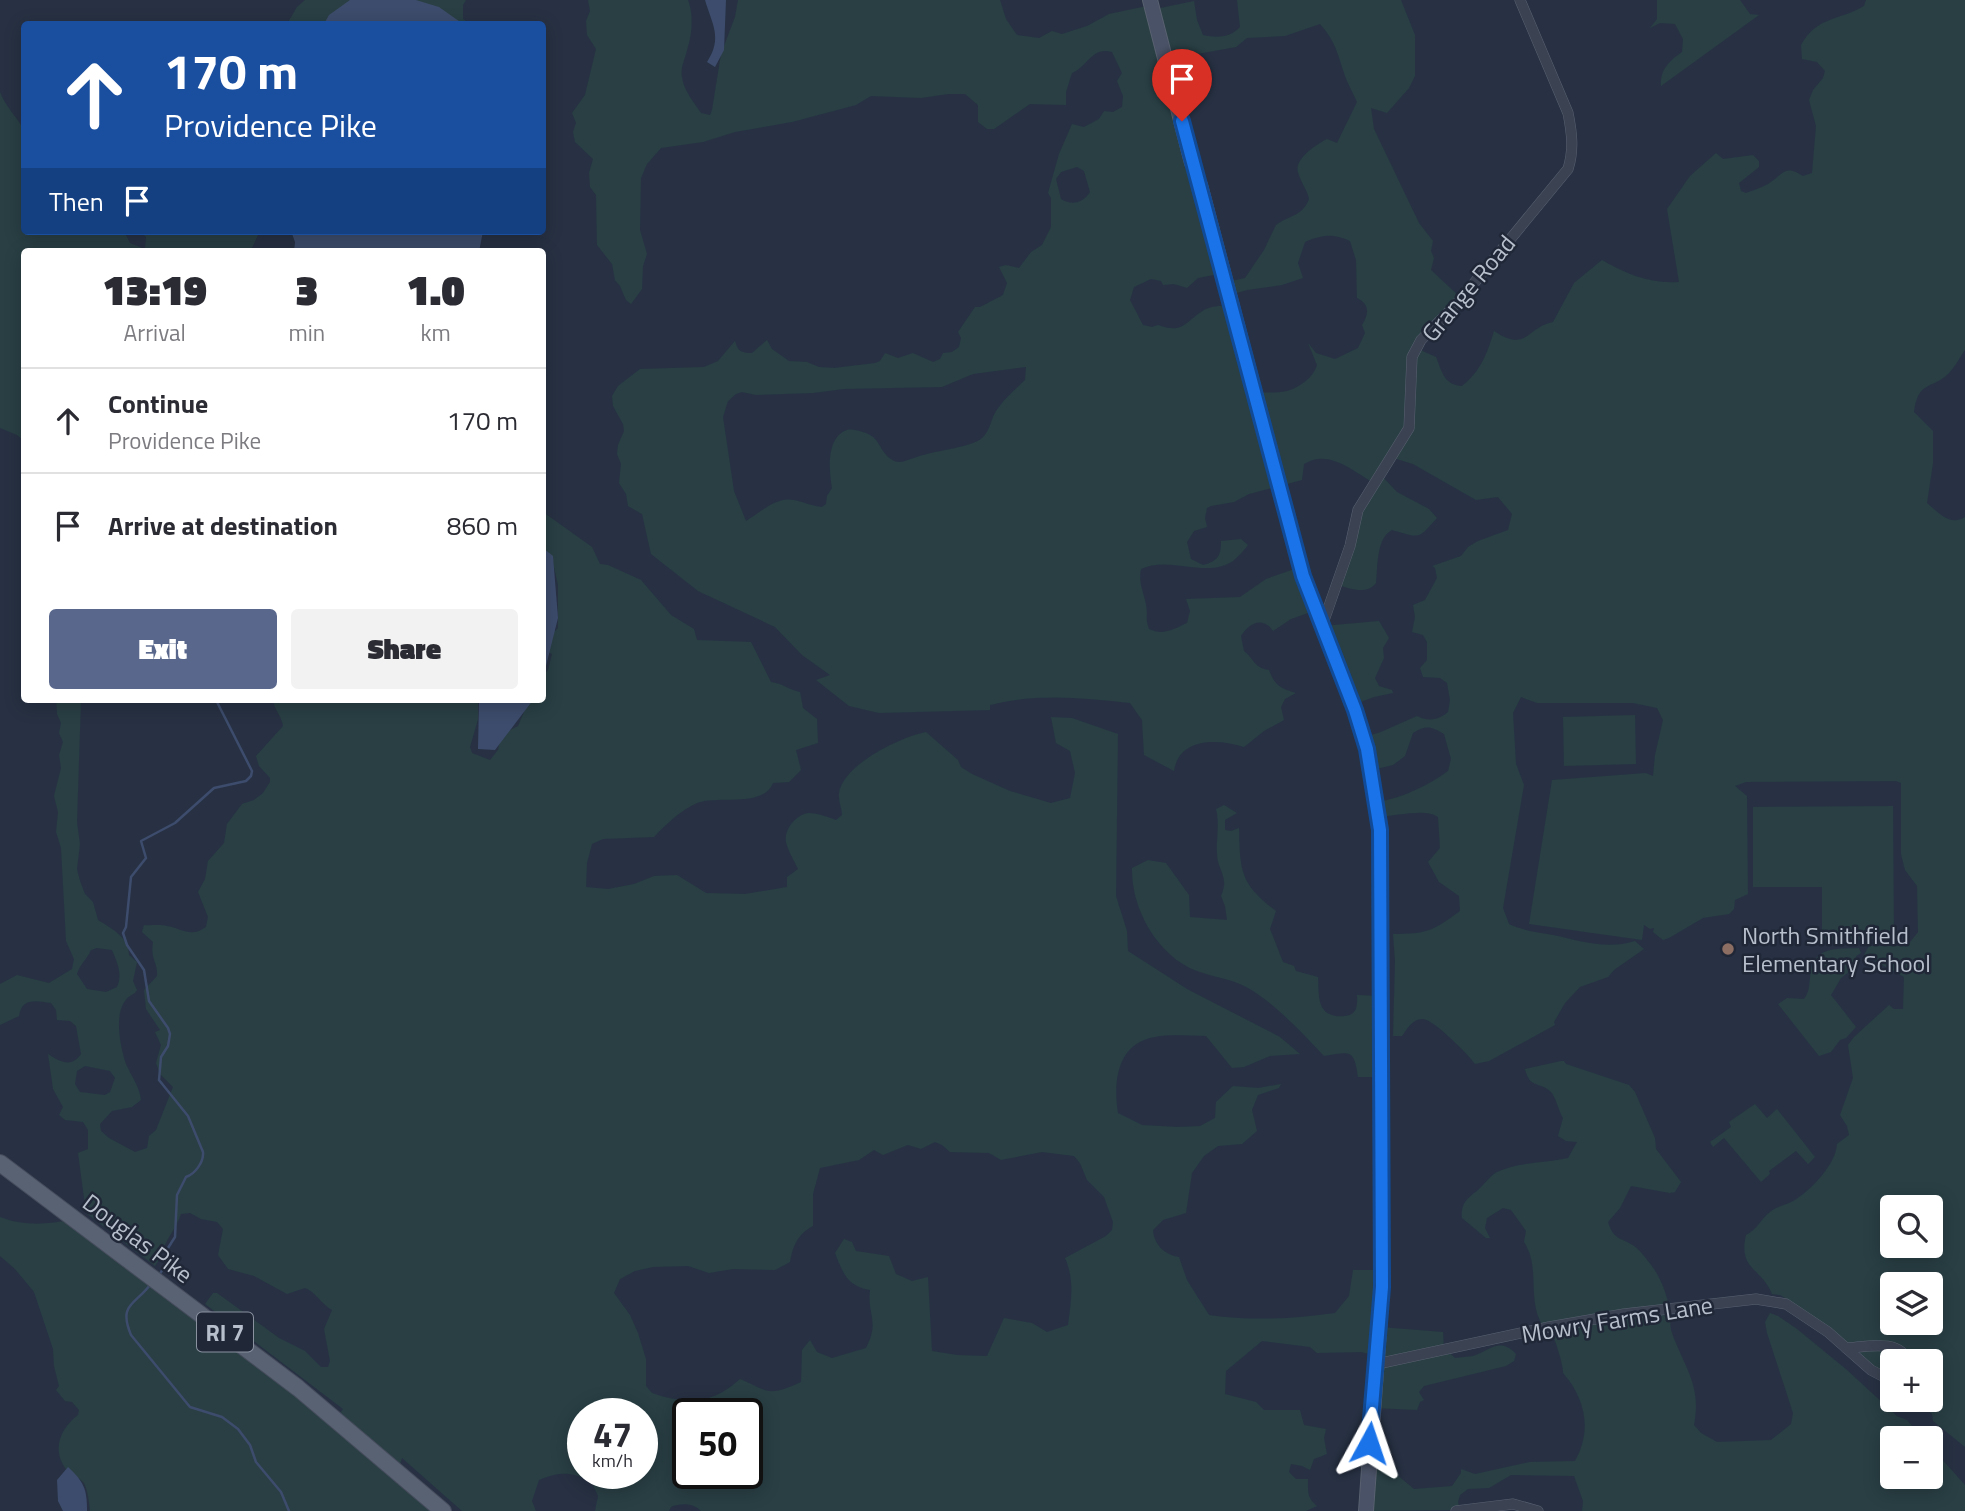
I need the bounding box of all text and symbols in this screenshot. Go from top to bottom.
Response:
text: 170 m [164,33,298,108]
icon: ahead [49,49,140,140]
pin [1152,49,1212,121]
icon: arrive [1163,60,1201,98]
text: Providence Pike [164,101,377,149]
text: Then [49,182,104,221]
icon: arrive [118,182,156,220]
street label: Grange Road [1413,227,1523,349]
text: 13:19 [102,257,207,321]
text: 3 [295,257,318,321]
text: 1.0 [406,257,465,321]
text: Arrival [124,315,186,350]
text: min [288,315,325,350]
text: km [420,315,451,350]
text: Continue [108,384,208,423]
text: 170 m [447,401,518,440]
icon: ahead [49,402,87,440]
text: Providence Pike [108,423,261,458]
text: Arrive at destination [108,506,338,545]
text: 860 m [447,506,518,545]
icon: arrive [49,507,87,545]
button: Exit [49,609,277,689]
button: Share [291,609,518,689]
place label: North Smithfield Elementary School [1742,917,1931,981]
marker: North Smithfield Elementary School [1720,941,1736,957]
street label: Douglas Pike [75,1184,201,1292]
map controls [1880,1195,1943,1489]
button: search [1880,1195,1943,1258]
button: layers [1880,1272,1943,1335]
street label: Mowry Farms Lane [1519,1286,1715,1352]
road number: RI 7 [197,1312,253,1352]
button: + [1880,1349,1943,1412]
speed limit sign: 50 [672,1398,763,1489]
position arrow [1332,1406,1406,1480]
text: 47 [593,1407,632,1461]
button: − [1880,1426,1943,1489]
text: km/h [592,1447,633,1474]

